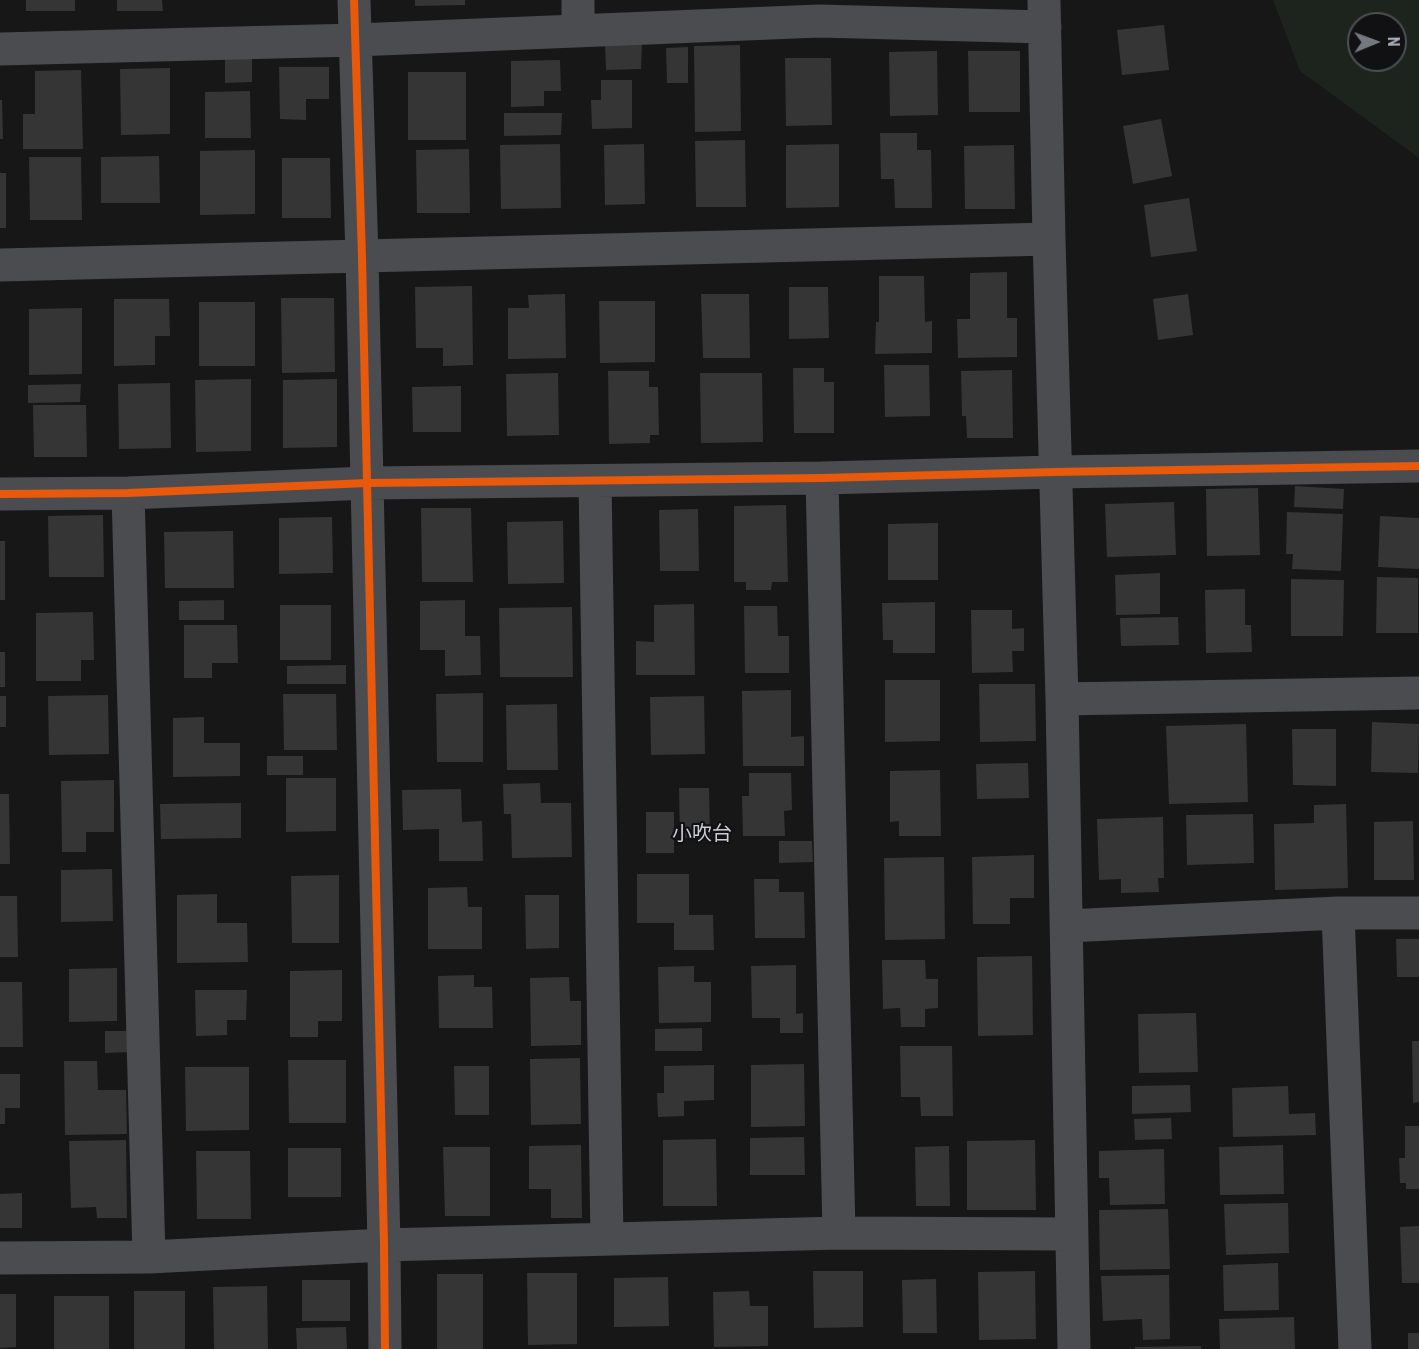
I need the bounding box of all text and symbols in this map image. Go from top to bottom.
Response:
north arrow [1347,12,1407,72]
text: N [1384,37,1403,47]
district label: 小吹台 [672,823,732,847]

